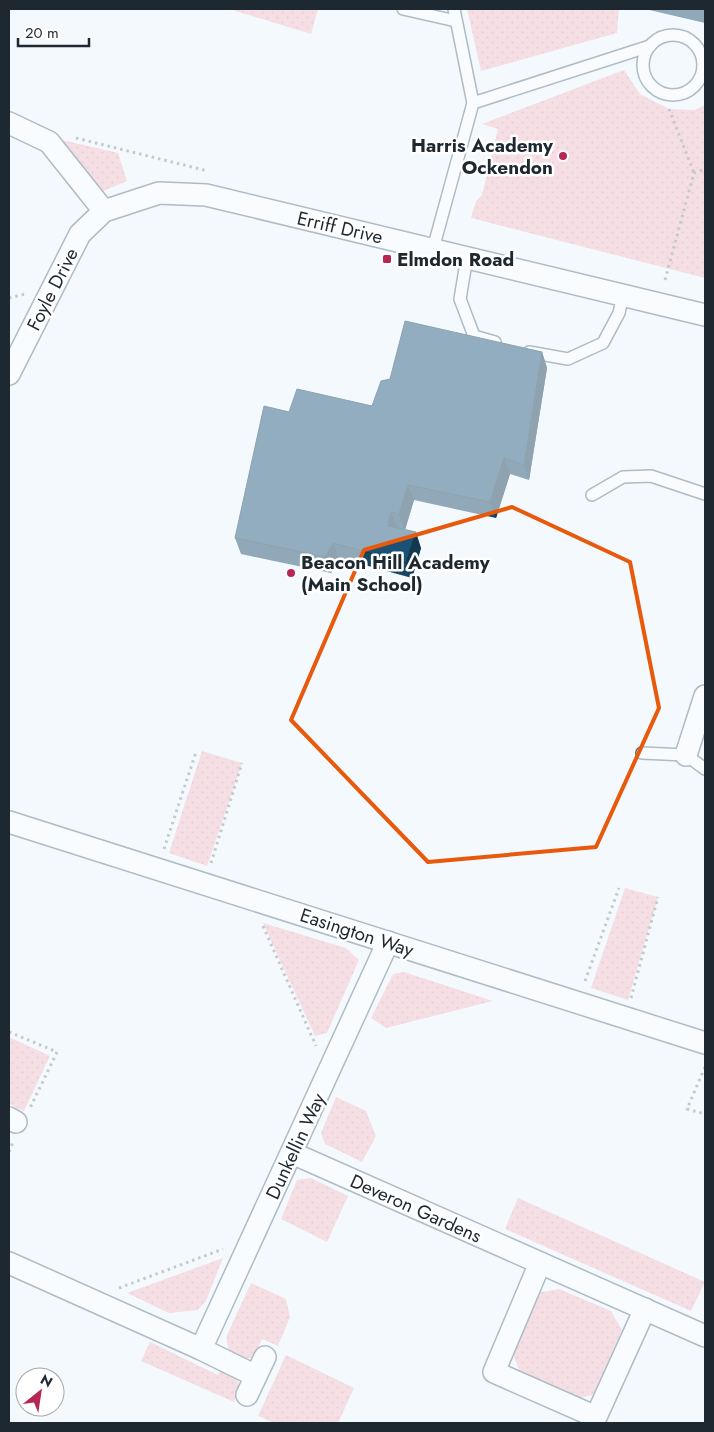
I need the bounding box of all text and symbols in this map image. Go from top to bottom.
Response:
scale bar [18,15,89,47]
text: 20 m [25,22,59,44]
place label: Harris Academy Ockendon [411,132,554,181]
marker: Harris Academy Ockendon [557,150,569,162]
street label: Erriff Drive [294,205,386,251]
street label: Foyle Drive [20,243,85,335]
place label: Elmdon Road [397,246,514,273]
marker: Elmdon Road [381,253,393,265]
place label: Beacon Hill Academy (Main School) [301,549,491,598]
marker: Beacon Hill Academy (Main School) [285,567,297,579]
street label: Easington Way [297,901,418,964]
street label: Dunkellin Way [259,1088,332,1204]
street label: Deveron Gardens [346,1167,486,1250]
north arrow [15,1367,65,1417]
text: N [37,1369,56,1392]

